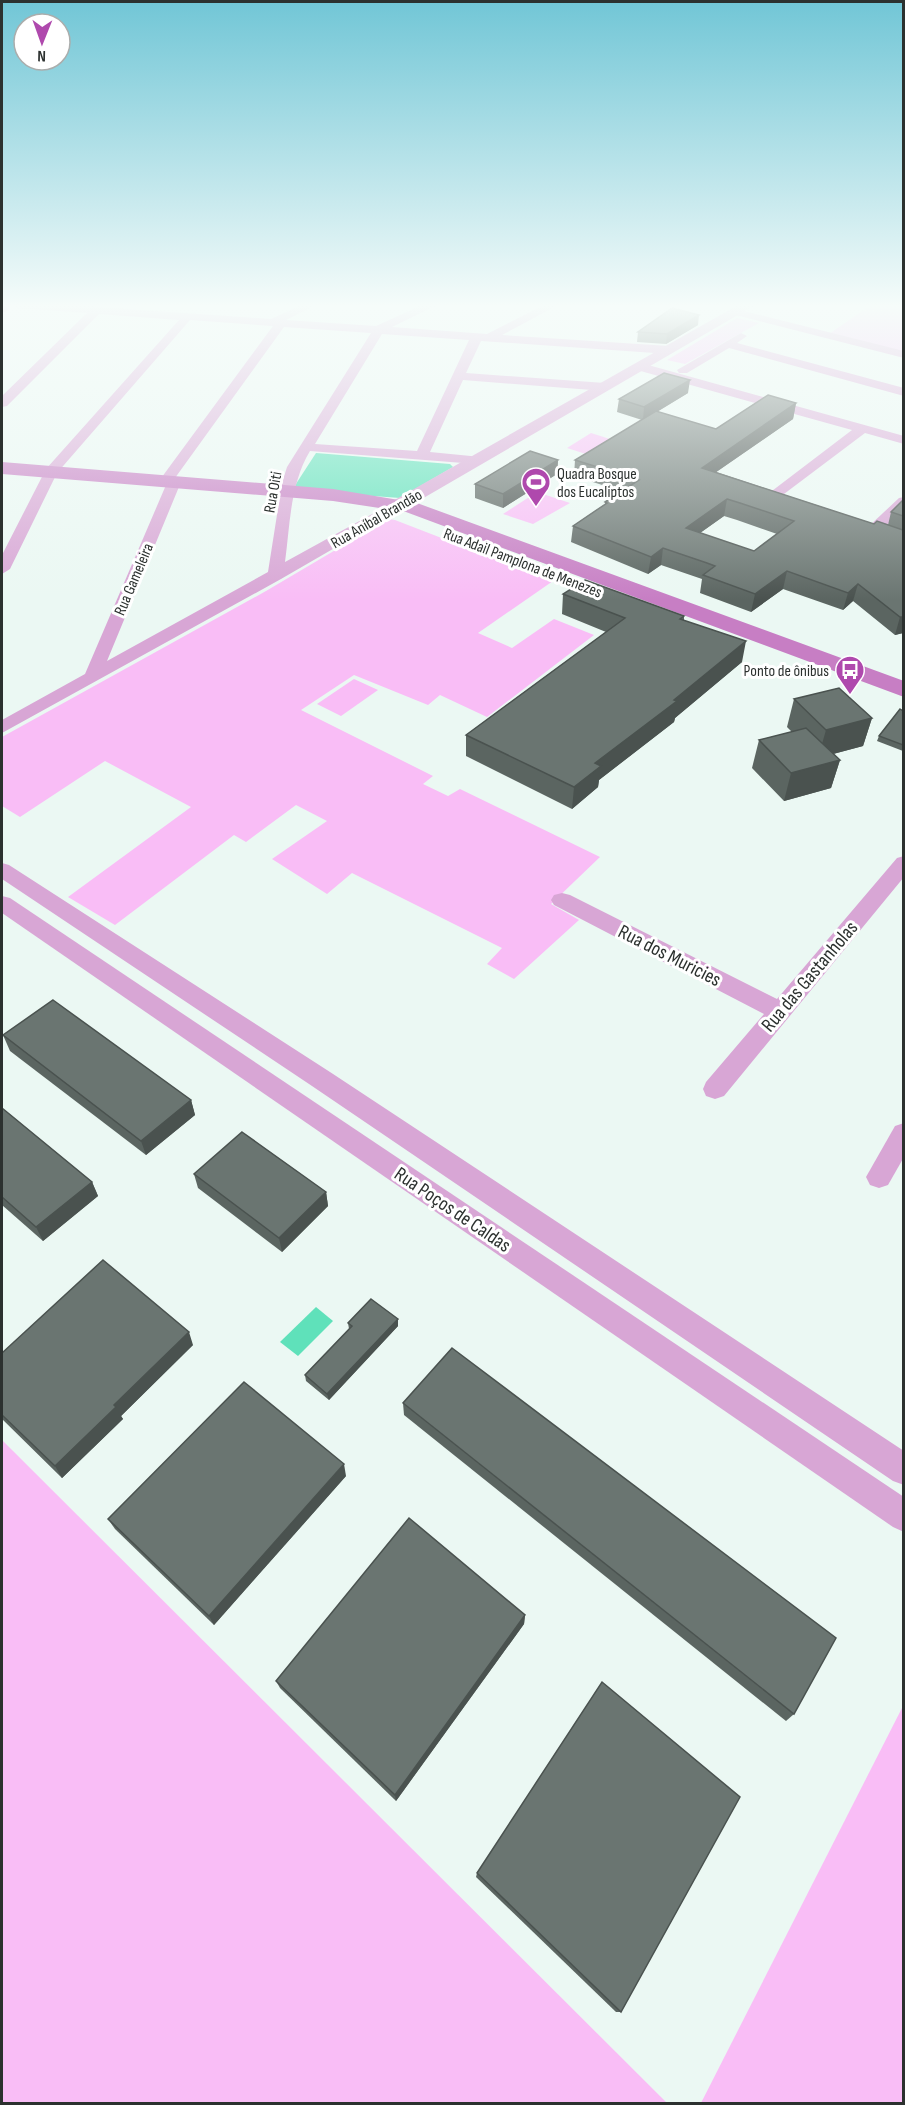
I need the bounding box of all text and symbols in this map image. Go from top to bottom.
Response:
north arrow [12,12,72,72]
text: N [37,46,46,65]
place label: Quadra Bosque dos Eucaliptos [557,465,637,502]
sports icon: Quadra Bosque dos Eucaliptos [520,466,552,508]
street label: Rua Oiti [261,470,286,514]
street label: Rua Aníbal Brandão [328,486,426,553]
street label: Rua Adail Pamplona de Menezes [441,524,605,602]
street label: Rua Gameleira [111,541,158,618]
bus stop icon: Ponto de ônibus [834,654,866,696]
place label: Ponto de ônibus [744,662,829,681]
street label: Rua das Gastanholas [756,916,863,1037]
street label: Rua dos Muricies [614,920,725,992]
street label: Rua Poços de Caldas [390,1162,515,1258]

